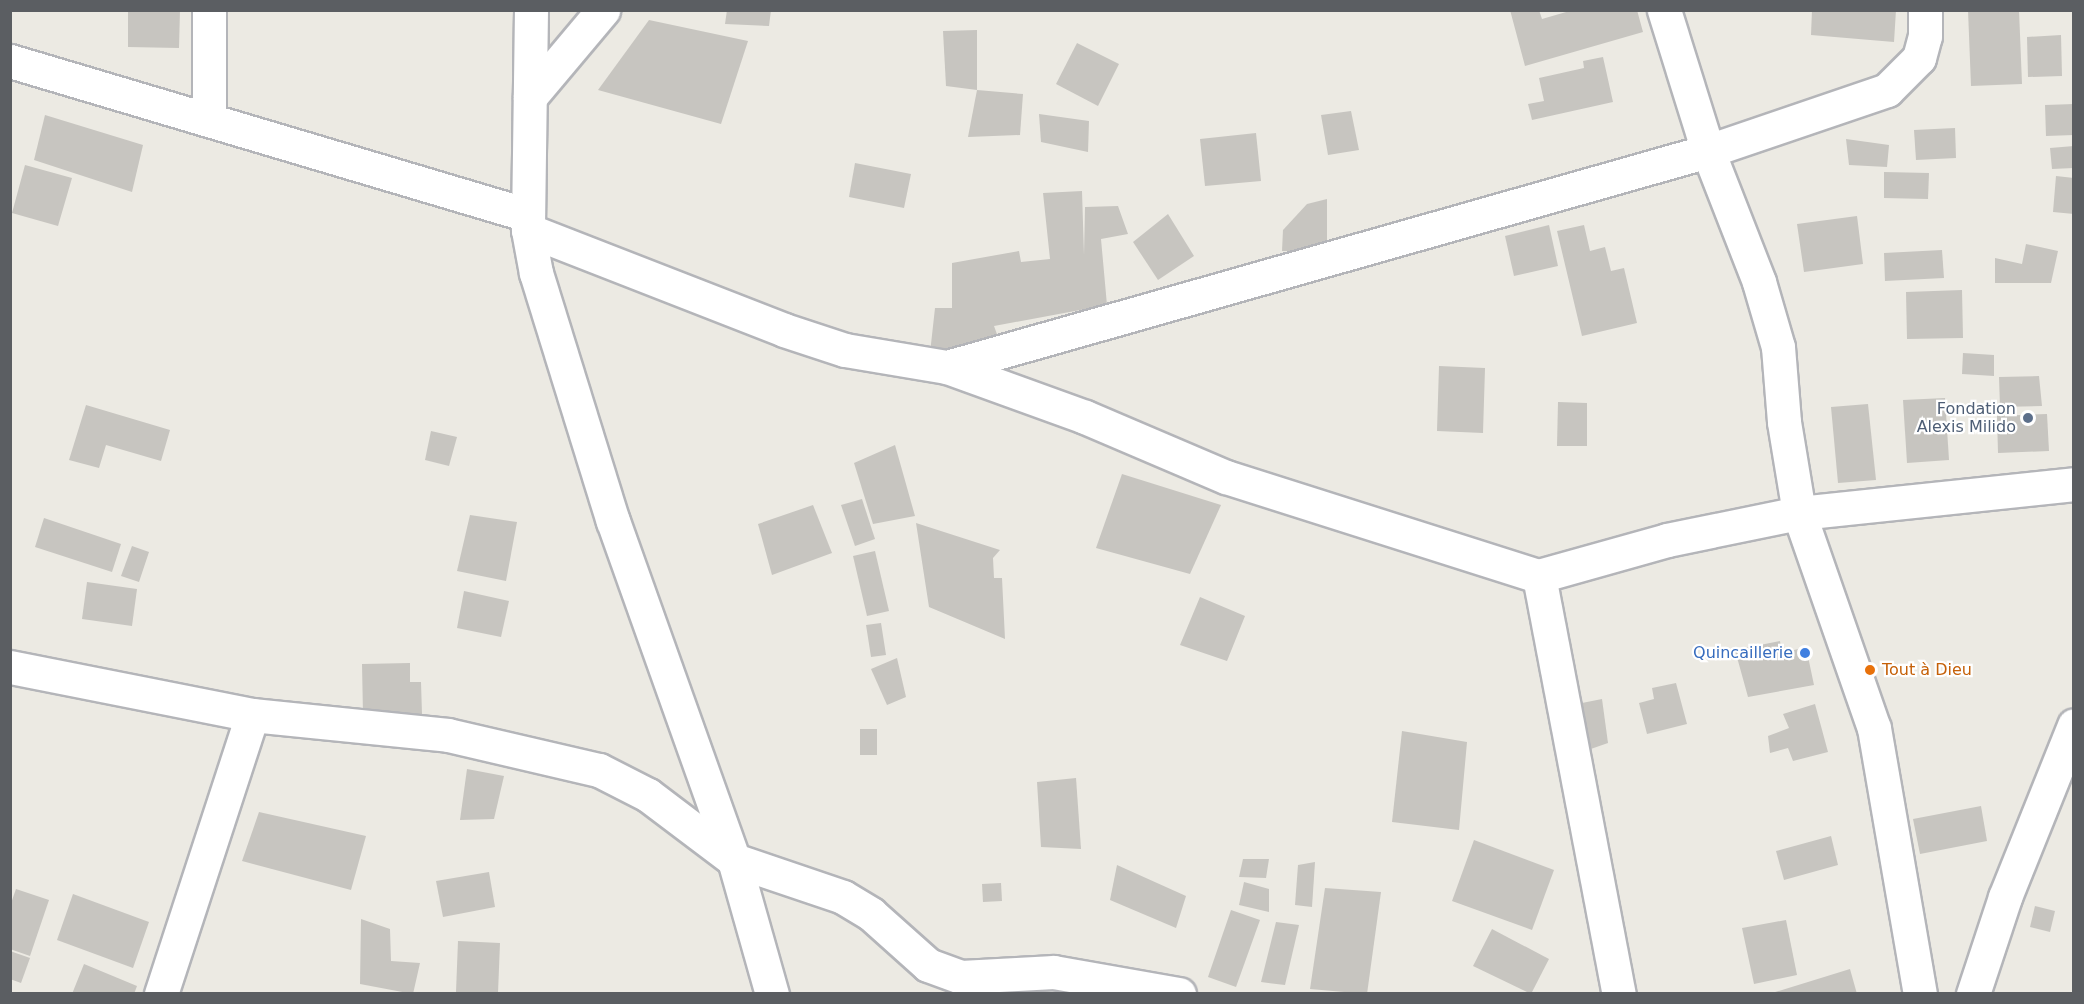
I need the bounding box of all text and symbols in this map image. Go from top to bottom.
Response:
place label: Fondation Alexis Milido [1917,399,2016,437]
marker: Fondation Alexis Milido [2021,411,2035,425]
place label: Quincaillerie [1693,643,1793,663]
marker: Quincaillerie [1798,646,1812,660]
place label: Tout à Dieu [1882,660,1972,680]
marker: Tout à Dieu [1863,663,1877,677]

